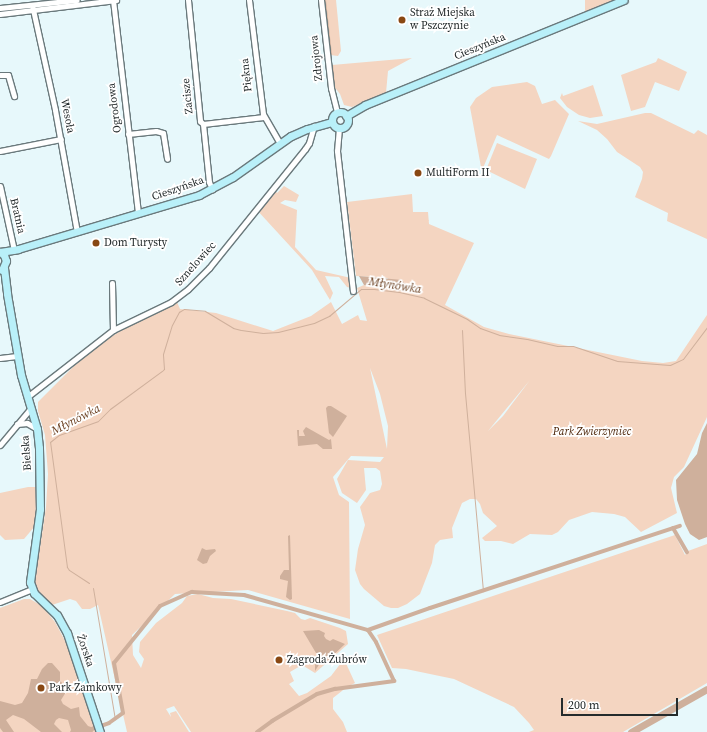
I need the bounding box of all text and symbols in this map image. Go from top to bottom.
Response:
place label: Straż Miejska w Pszczynie [410,7,475,33]
marker: Straż Miejska w Pszczynie [397,15,407,25]
street label: Cieszyńska [452,31,508,63]
street label: Zdrojowa [308,35,326,81]
street label: Piękna [239,58,255,92]
street label: Zacisze [180,78,196,114]
street label: Ogrodowa [105,82,125,134]
street label: Wesoła [57,98,77,134]
place label: MultiForm II [426,166,489,180]
marker: MultiForm II [413,168,423,178]
street label: Cieszyńska [150,174,206,204]
street label: Bratnia [7,197,27,235]
place label: Dom Turysty [104,236,167,250]
marker: Dom Turysty [91,238,101,248]
street label: Sznelowiec [173,239,219,289]
water label: Młynówka [368,275,422,297]
water label: Młynówka [49,401,103,439]
park label: Park Zwierzyniec [553,425,631,439]
street label: Bielska [19,435,35,471]
street label: Żorska [73,633,97,669]
place label: Zagroda Żubrów [287,653,367,667]
marker: Zagroda Żubrów [274,655,284,665]
place label: Park Zamkowy [49,681,122,695]
marker: Park Zamkowy [36,683,46,693]
scale bar [563,690,680,716]
text: 200 m [568,697,600,713]

